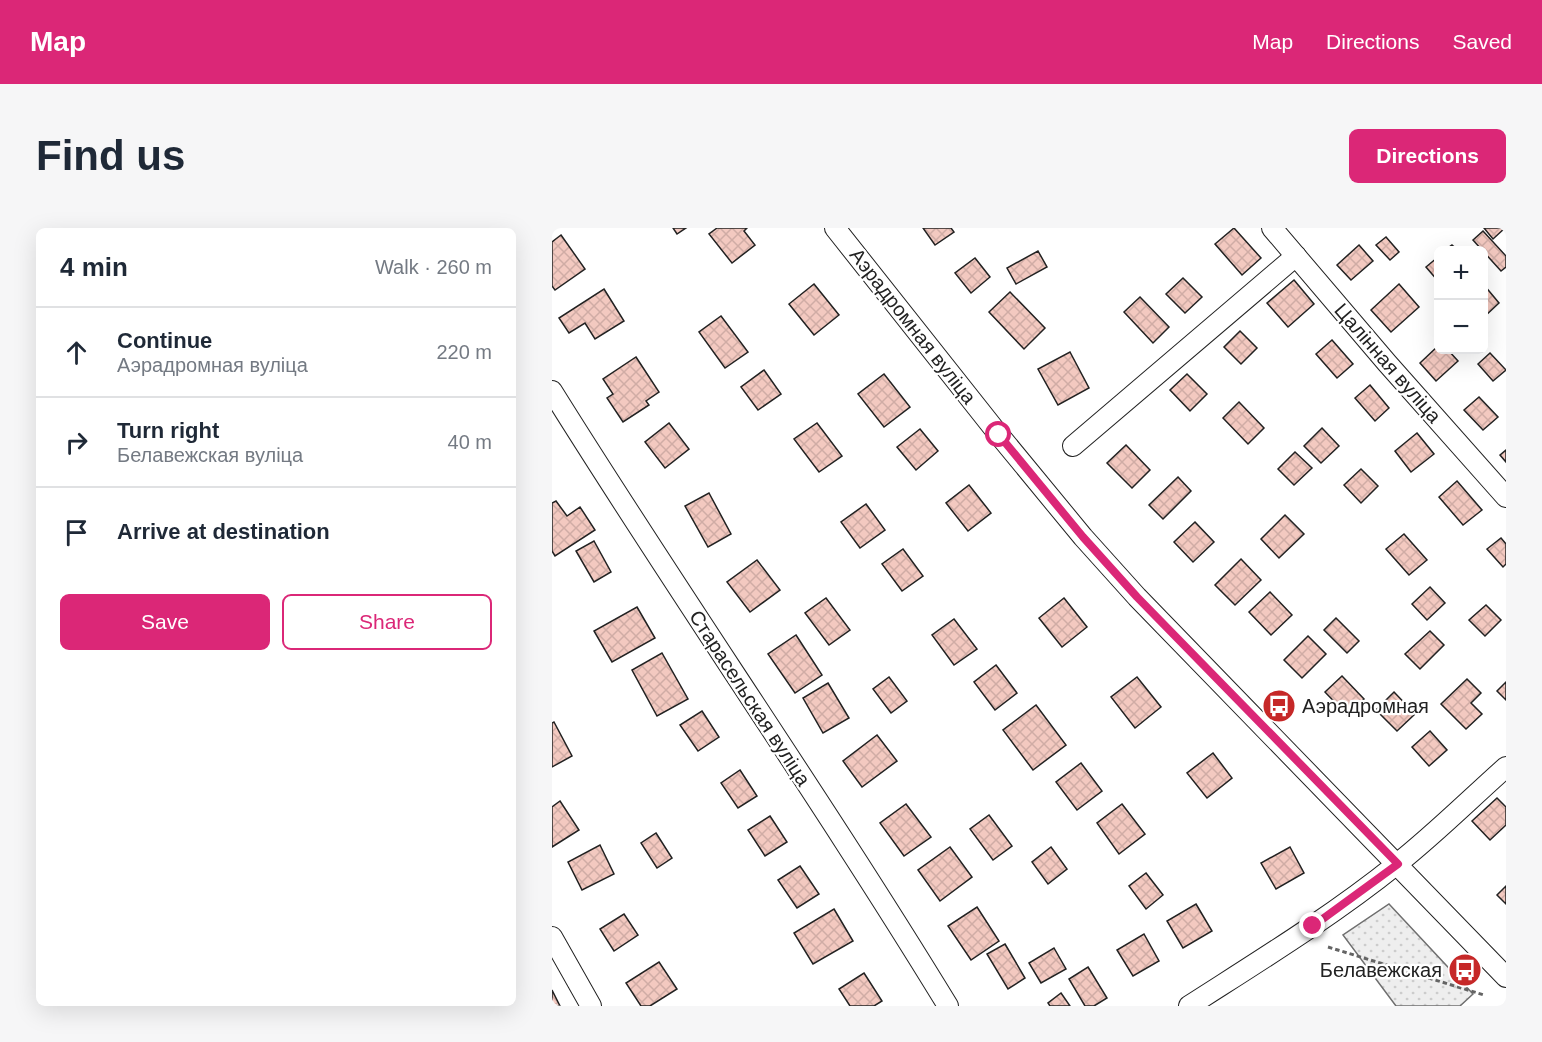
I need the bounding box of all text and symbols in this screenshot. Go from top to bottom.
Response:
text: Map [30,26,86,57]
text: Map [1252,30,1293,53]
text: Directions [1326,30,1419,53]
text: Saved [1452,30,1512,53]
button: Directions [1349,129,1506,183]
text: Find us [36,132,185,179]
street label: Аэрадромная вуліца [846,244,981,409]
map controls [1434,246,1488,354]
button: + [1434,246,1488,300]
text: 4 min [60,252,128,282]
text: Walk · 260 m [375,256,492,278]
street label: Цалінная вуліца [1330,299,1446,428]
button: − [1434,300,1488,354]
text: Continue [117,328,212,353]
icon: ahead [60,336,93,369]
text: 220 m [436,341,492,363]
text: Аэрадромная вуліца [117,354,308,376]
text: Turn right [117,418,219,443]
route start [985,421,1011,447]
icon: right [60,426,93,459]
text: 40 m [448,431,492,453]
text: Белавежская вуліца [117,444,303,466]
icon: arrive [60,516,93,549]
text: Arrive at destination [117,519,330,544]
button: Save [60,594,270,650]
button: Share [282,594,492,650]
street label: Старасельская вуліца [685,606,815,790]
bus stop icon: Аэрадромная [1261,688,1297,724]
place label: Аэрадромная [1302,695,1429,717]
route end [1299,912,1325,938]
bus stop icon: Белавежская [1447,952,1483,988]
place label: Белавежская [1320,959,1442,981]

